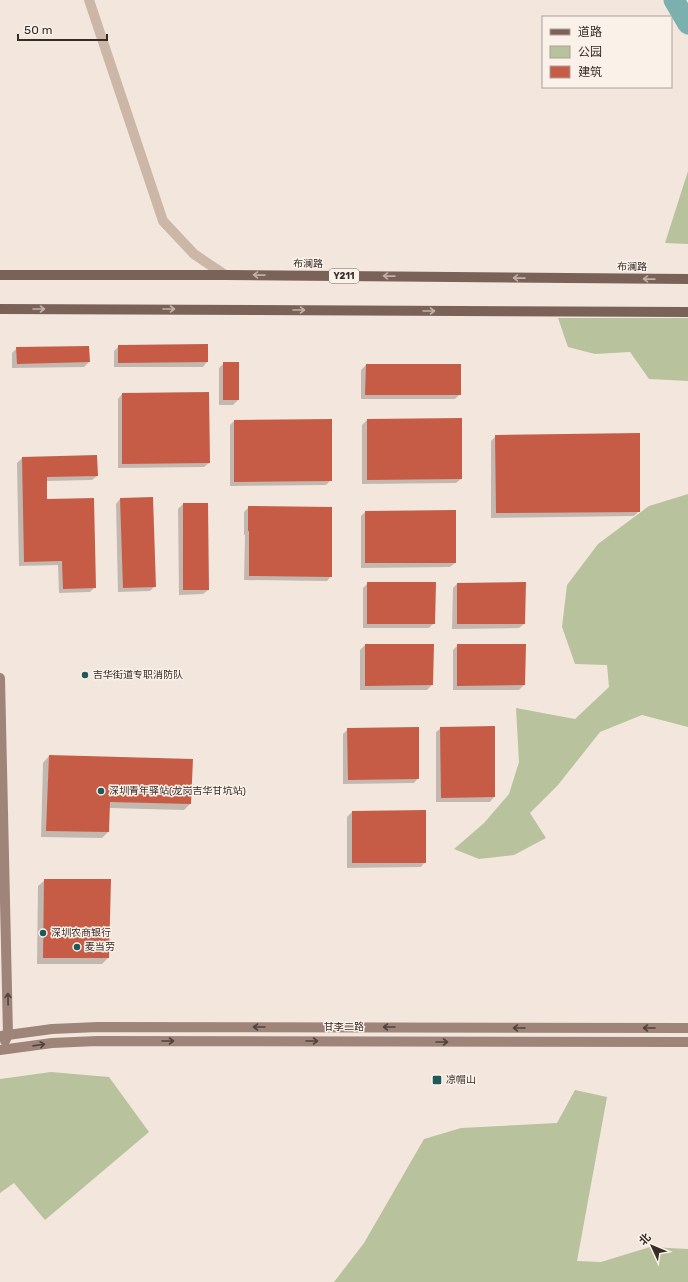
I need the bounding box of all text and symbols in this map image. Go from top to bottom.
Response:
scale bar [18,16,107,42]
legend [542,16,672,88]
text: 50 m [24,23,52,37]
text: 道路 [578,25,602,39]
text: 公园 [578,45,602,59]
text: 建筑 [578,65,602,79]
street label: 布澜路 [293,258,323,270]
street label: 布澜路 [617,261,647,273]
road number: Y211 [329,269,359,283]
one-way arrow [253,271,266,279]
one-way arrow [383,272,396,280]
one-way arrow [513,274,526,282]
one-way arrow [643,275,656,283]
one-way arrow [32,305,45,313]
one-way arrow [162,305,175,313]
one-way arrow [292,306,305,314]
one-way arrow [422,307,435,315]
place label: 吉华街道专职消防队 [93,669,183,681]
marker: 吉华街道专职消防队 [80,670,90,680]
place label: 深圳青年驿站(龙岗吉华甘坑站) [109,785,246,797]
marker: 深圳青年驿站(龙岗吉华甘坑站) [96,786,106,796]
place label: 深圳农商银行 [51,927,111,939]
marker: 深圳农商银行 [38,928,48,938]
place label: 麦当劳 [85,941,115,953]
marker: 麦当劳 [72,942,82,952]
one-way arrow [4,993,11,1006]
street label: 甘李二路 [324,1021,364,1033]
one-way arrow [253,1023,266,1031]
one-way arrow [383,1024,396,1031]
one-way arrow [513,1024,526,1032]
one-way arrow [643,1024,656,1032]
one-way arrow [161,1037,174,1045]
one-way arrow [305,1037,318,1045]
one-way arrow [435,1038,448,1046]
one-way arrow [32,1041,45,1049]
marker: 凉帽山 [431,1074,443,1086]
place label: 凉帽山 [446,1074,476,1086]
north arrow [632,1226,672,1266]
text: 北 [637,1231,654,1248]

